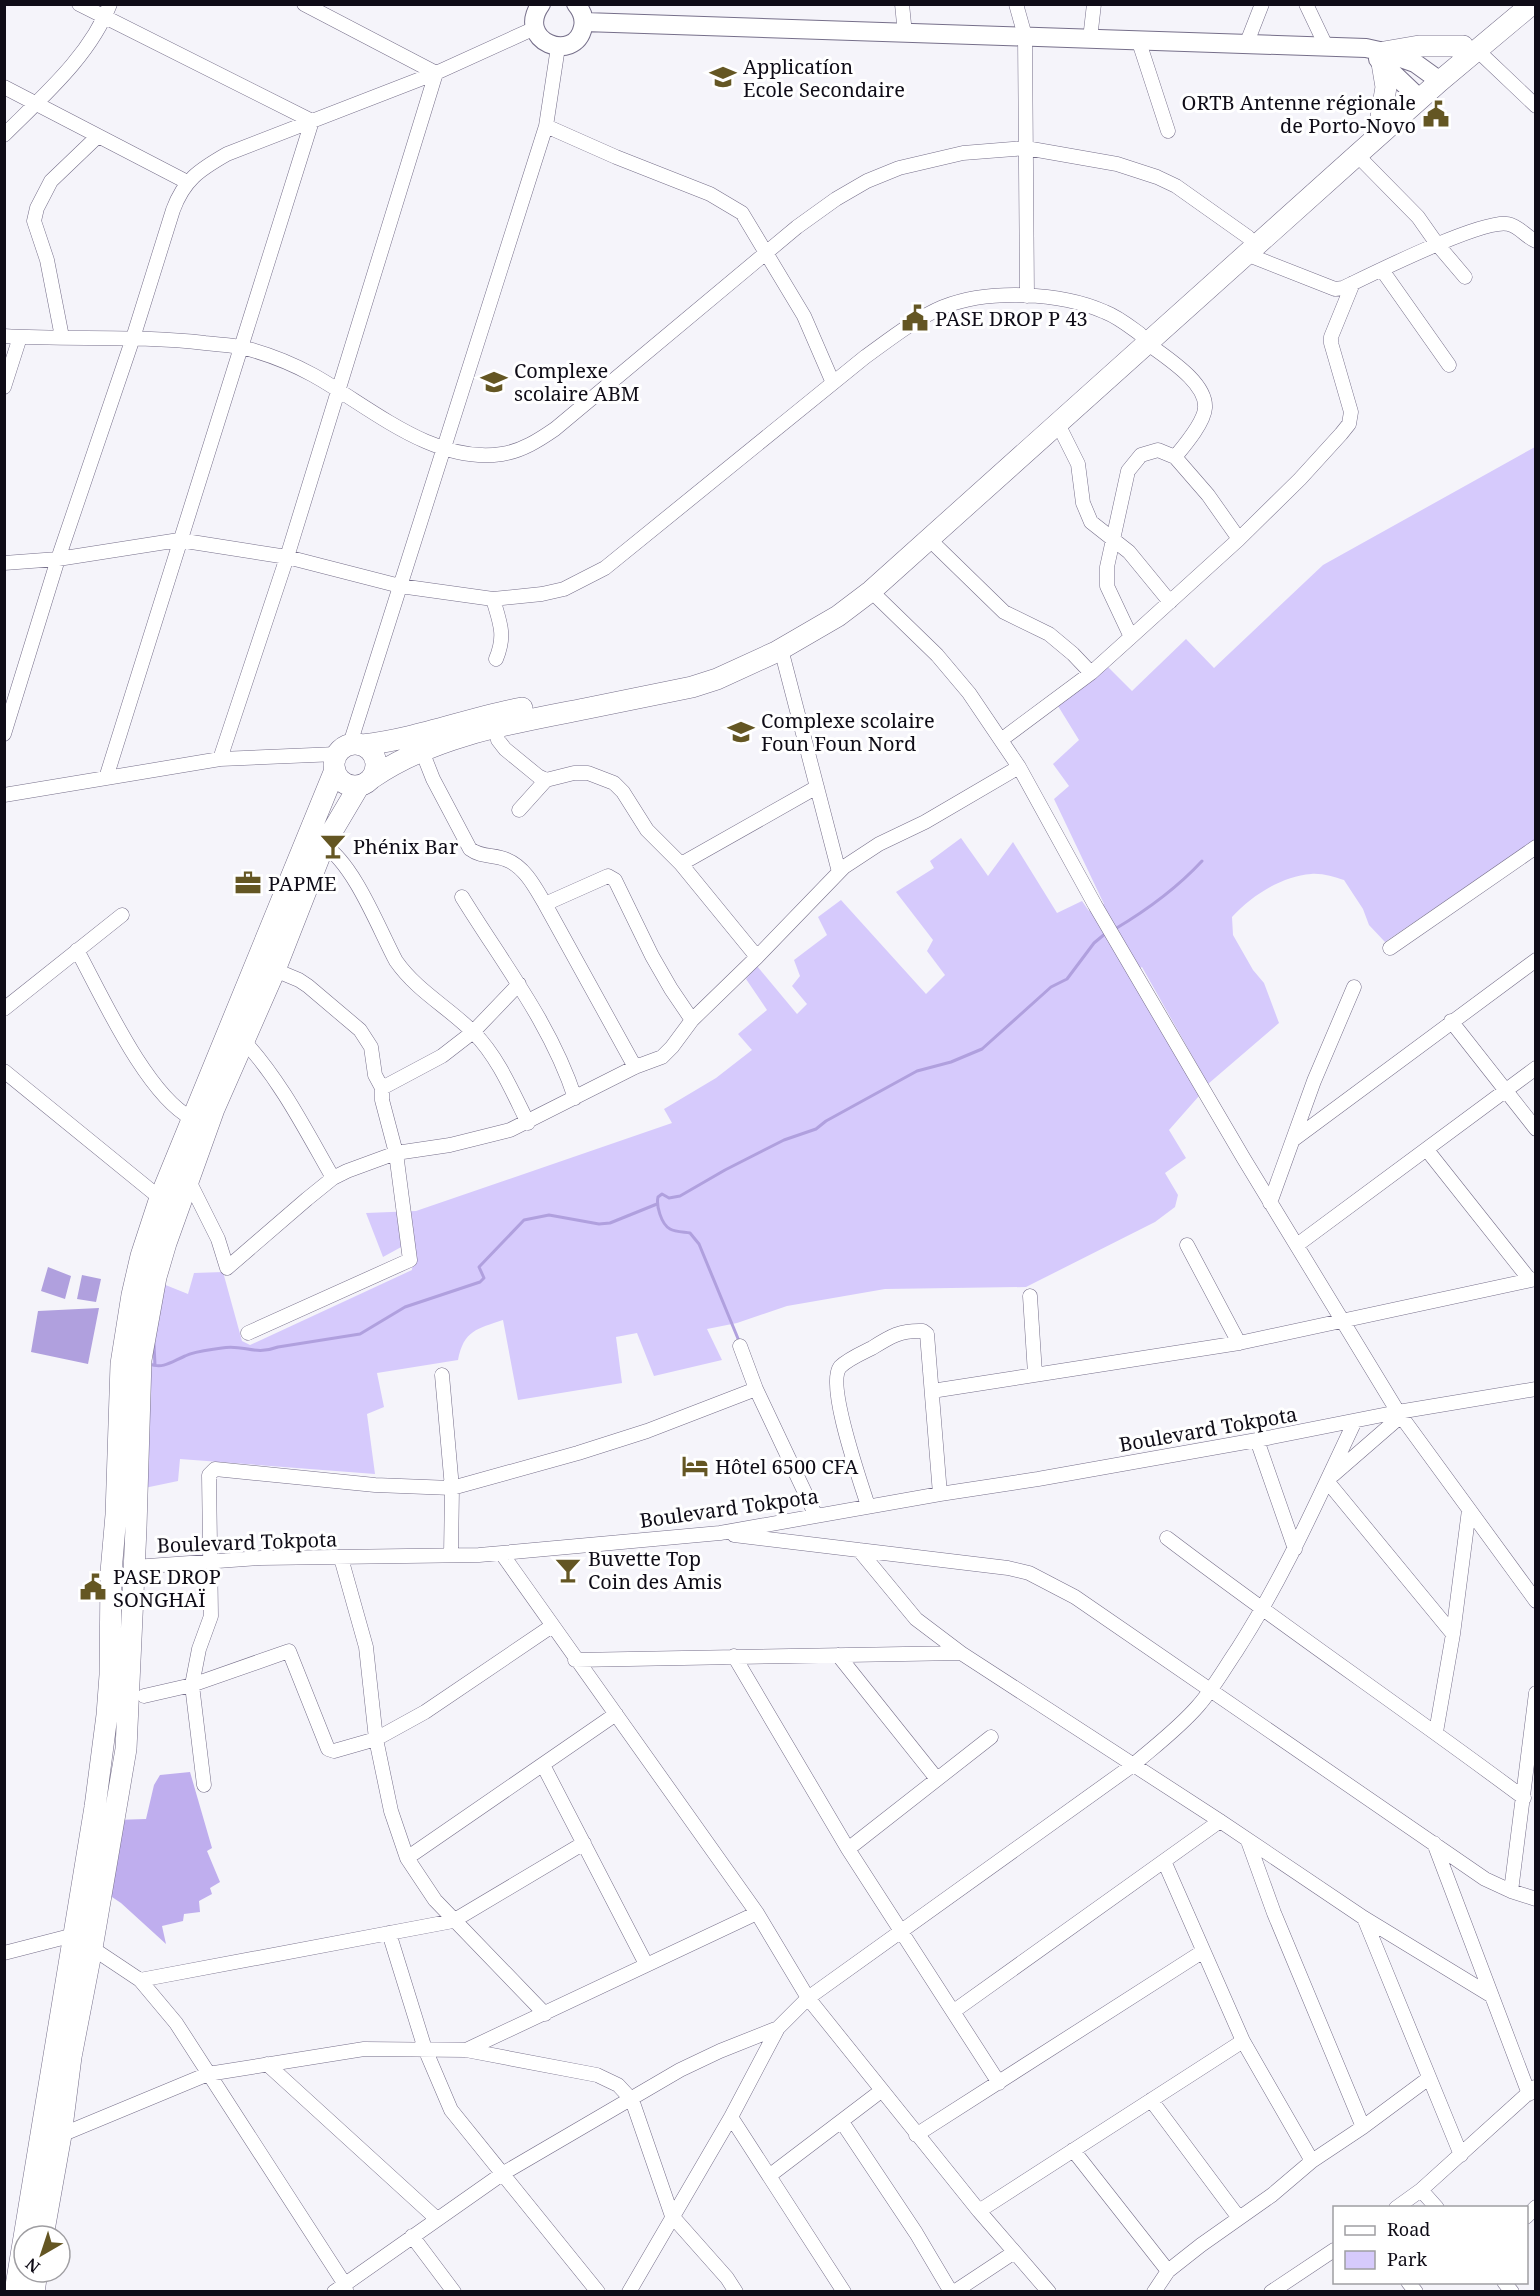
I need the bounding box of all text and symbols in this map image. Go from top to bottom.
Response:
place label: Applicatíon Ecole Secondaire [743,53,905,103]
school or university icon: Applicatíon Ecole Secondaire [708,62,738,92]
place label: ORTB Antenne régionale de Porto-Novo [1182,89,1416,139]
public building icon: ORTB Antenne régionale de Porto-Novo [1421,99,1451,129]
public building icon: PASE DROP P 43 [900,303,930,333]
place label: PASE DROP P 43 [935,305,1088,332]
place label: Complexe scolaire ABM [514,357,640,407]
school or university icon: Complexe scolaire ABM [479,367,509,397]
place label: Complexe scolaire Foun Foun Nord [761,707,935,757]
school or university icon: Complexe scolaire Foun Foun Nord [726,717,756,747]
bar icon: Phénix Bar [318,831,348,861]
place label: Phénix Bar [353,833,459,860]
office icon: PAPME [233,868,263,898]
place label: PAPME [268,870,336,897]
street label: Boulevard Tokpota [1117,1400,1299,1458]
hotel icon: Hôtel 6500 CFA [680,1451,710,1481]
place label: Hôtel 6500 CFA [715,1453,859,1480]
street label: Boulevard Tokpota [638,1482,820,1534]
street label: Boulevard Tokpota [156,1525,338,1559]
place label: Buvette Top Coin des Amis [588,1545,722,1595]
bar icon: Buvette Top Coin des Amis [553,1555,583,1585]
place label: PASE DROP SONGHAÏ [113,1563,221,1613]
public building icon: PASE DROP SONGHAÏ [78,1572,108,1602]
legend [1333,2206,1528,2284]
text: Road [1387,2217,1430,2241]
north arrow [12,2224,72,2284]
text: Park [1387,2247,1427,2271]
text: N [20,2253,44,2278]

